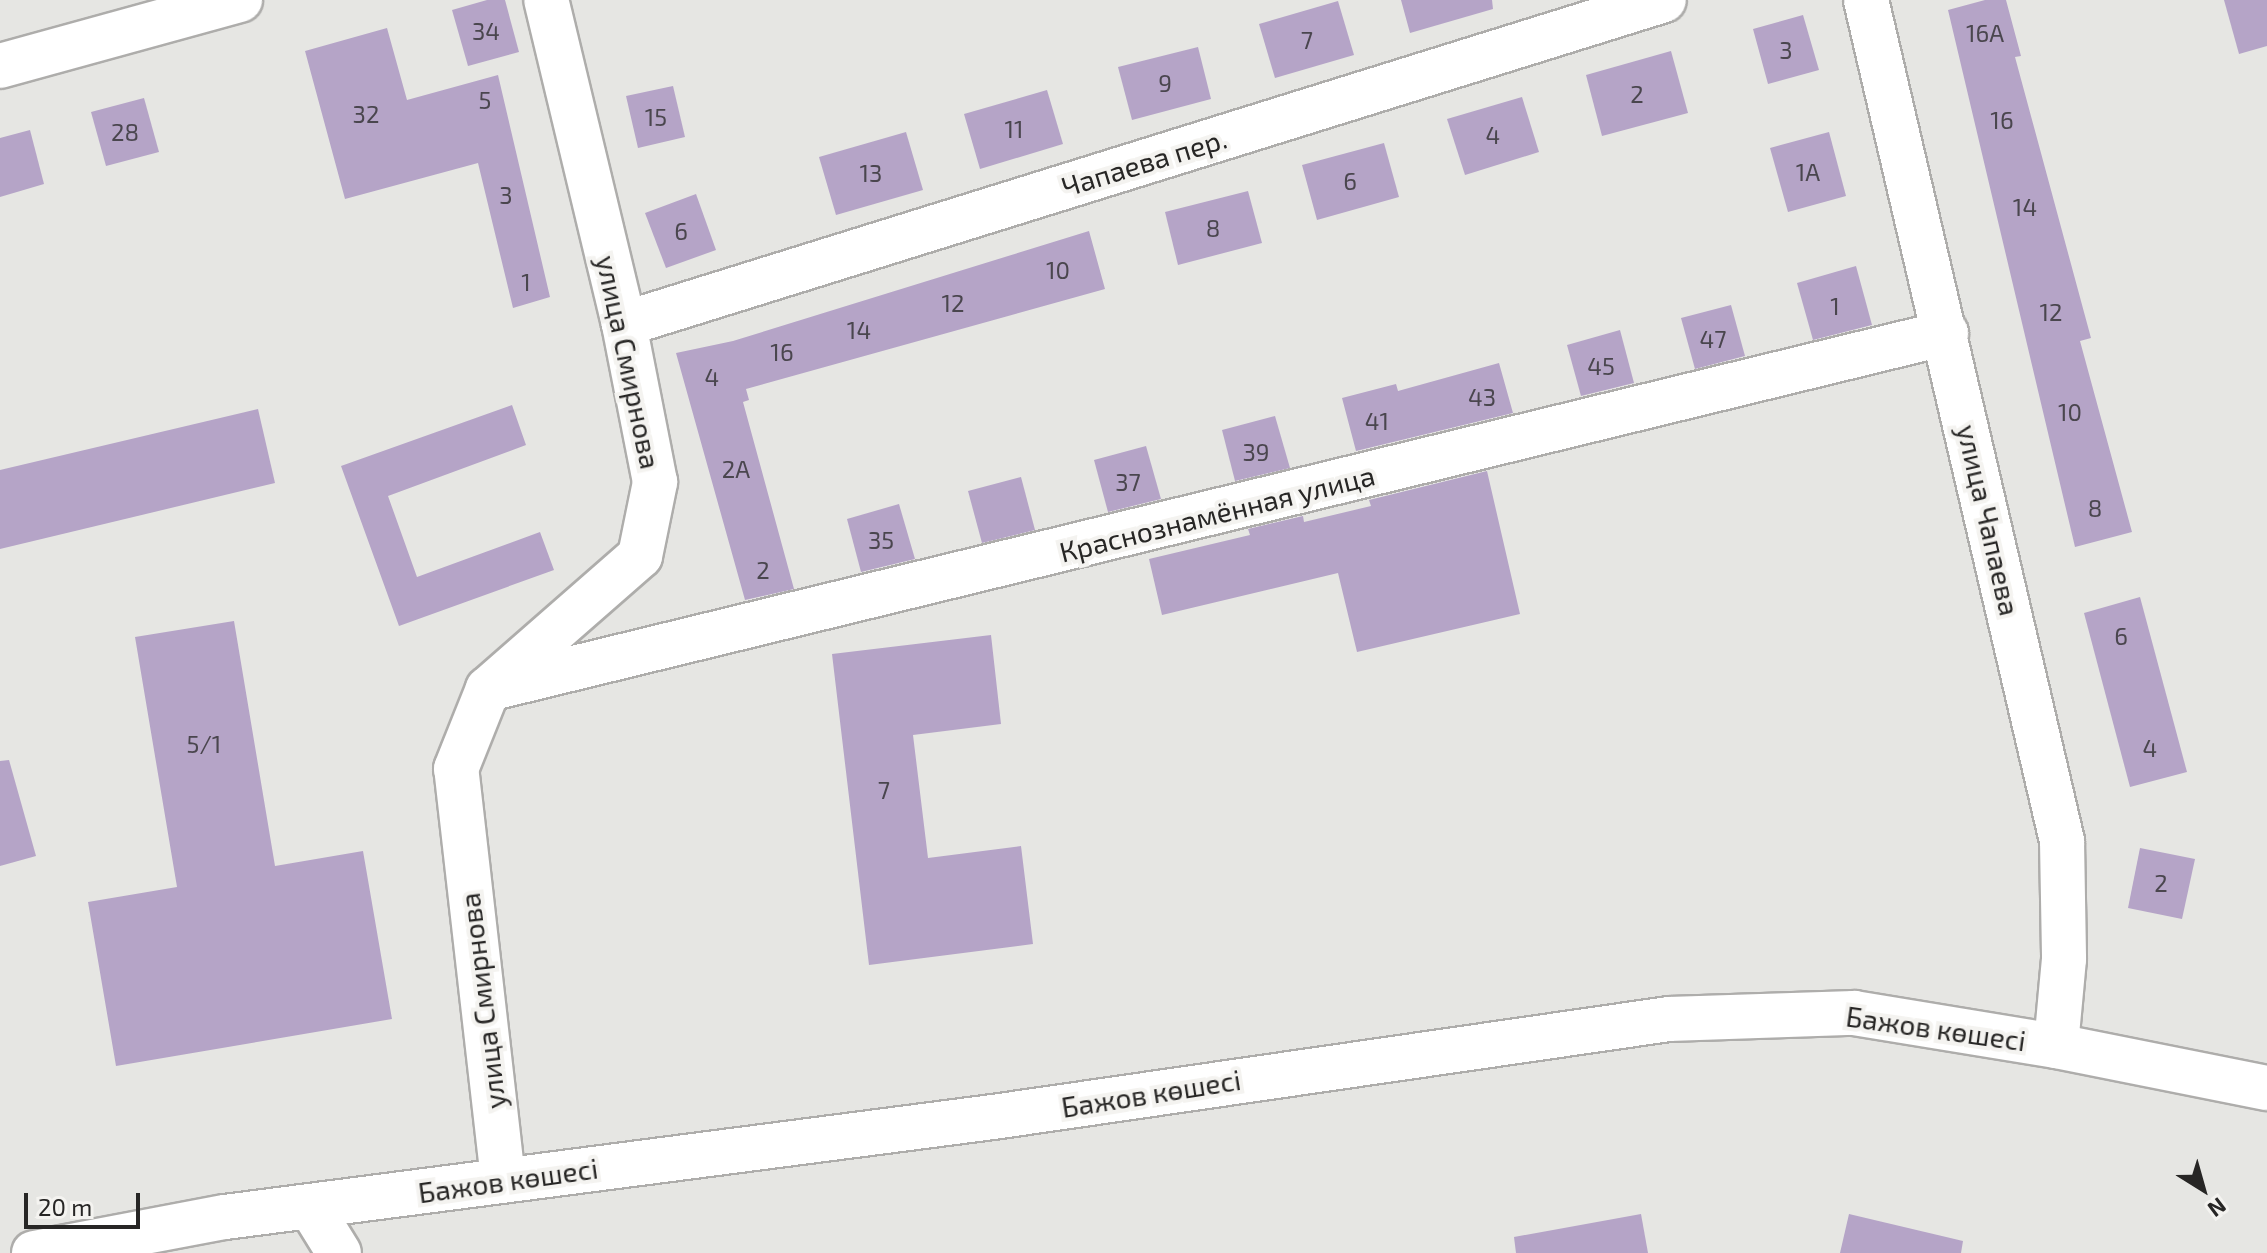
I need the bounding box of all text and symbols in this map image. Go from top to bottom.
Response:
house number: 34 [472,17,500,45]
house number: 16А [1966,19,2004,47]
house number: 7 [1301,26,1313,54]
house number: 3 [1779,36,1793,64]
house number: 9 [1158,69,1172,97]
house number: 2 [1630,80,1644,108]
house number: 5 [479,86,491,114]
house number: 32 [353,100,379,128]
house number: 15 [645,103,667,131]
house number: 16 [1990,106,2014,134]
house number: 11 [1004,115,1024,143]
house number: 28 [111,118,139,146]
street label: Чапаева пер. [1057,121,1231,203]
house number: 4 [1486,121,1500,149]
house number: 1А [1796,158,1820,186]
house number: 13 [860,159,882,187]
house number: 6 [1343,167,1357,195]
house number: 3 [499,181,513,209]
house number: 14 [2013,193,2037,221]
house number: 8 [1206,214,1220,242]
house number: 6 [674,217,688,245]
street label: улица Смирнова [590,252,668,472]
house number: 10 [1046,256,1070,284]
house number: 1 [521,268,531,296]
house number: 12 [941,289,965,317]
house number: 1 [1830,292,1840,320]
house number: 12 [2039,298,2063,326]
house number: 14 [847,316,871,344]
house number: 47 [1699,325,1727,353]
house number: 16 [770,338,794,366]
house number: 45 [1587,352,1615,380]
house number: 4 [705,363,719,391]
house number: 43 [1468,383,1496,411]
house number: 10 [2058,398,2082,426]
house number: 41 [1365,407,1389,435]
street label: улица Чапаева [1951,421,2027,619]
house number: 39 [1242,438,1270,466]
house number: 2А [722,455,750,483]
street label: Краснознамённая улица [1056,458,1378,568]
house number: 37 [1115,468,1141,496]
house number: 8 [2088,494,2102,522]
house number: 35 [868,526,894,554]
house number: 2 [756,556,770,584]
house number: 6 [2114,622,2128,650]
house number: 5/1 [187,730,221,758]
house number: 4 [2143,734,2157,762]
house number: 7 [878,776,890,804]
house number: 2 [2154,869,2168,897]
street label: улица Смирнова [452,891,512,1111]
street label: Бажов көшесі [1844,999,2028,1057]
street label: Бажов көшесі [1059,1062,1243,1124]
north arrow [2163,1149,2243,1229]
street label: Бажов көшесі [416,1151,600,1209]
scale bar [28,1177,144,1227]
text: 20 m [38,1192,92,1221]
text: N [2203,1193,2232,1223]

